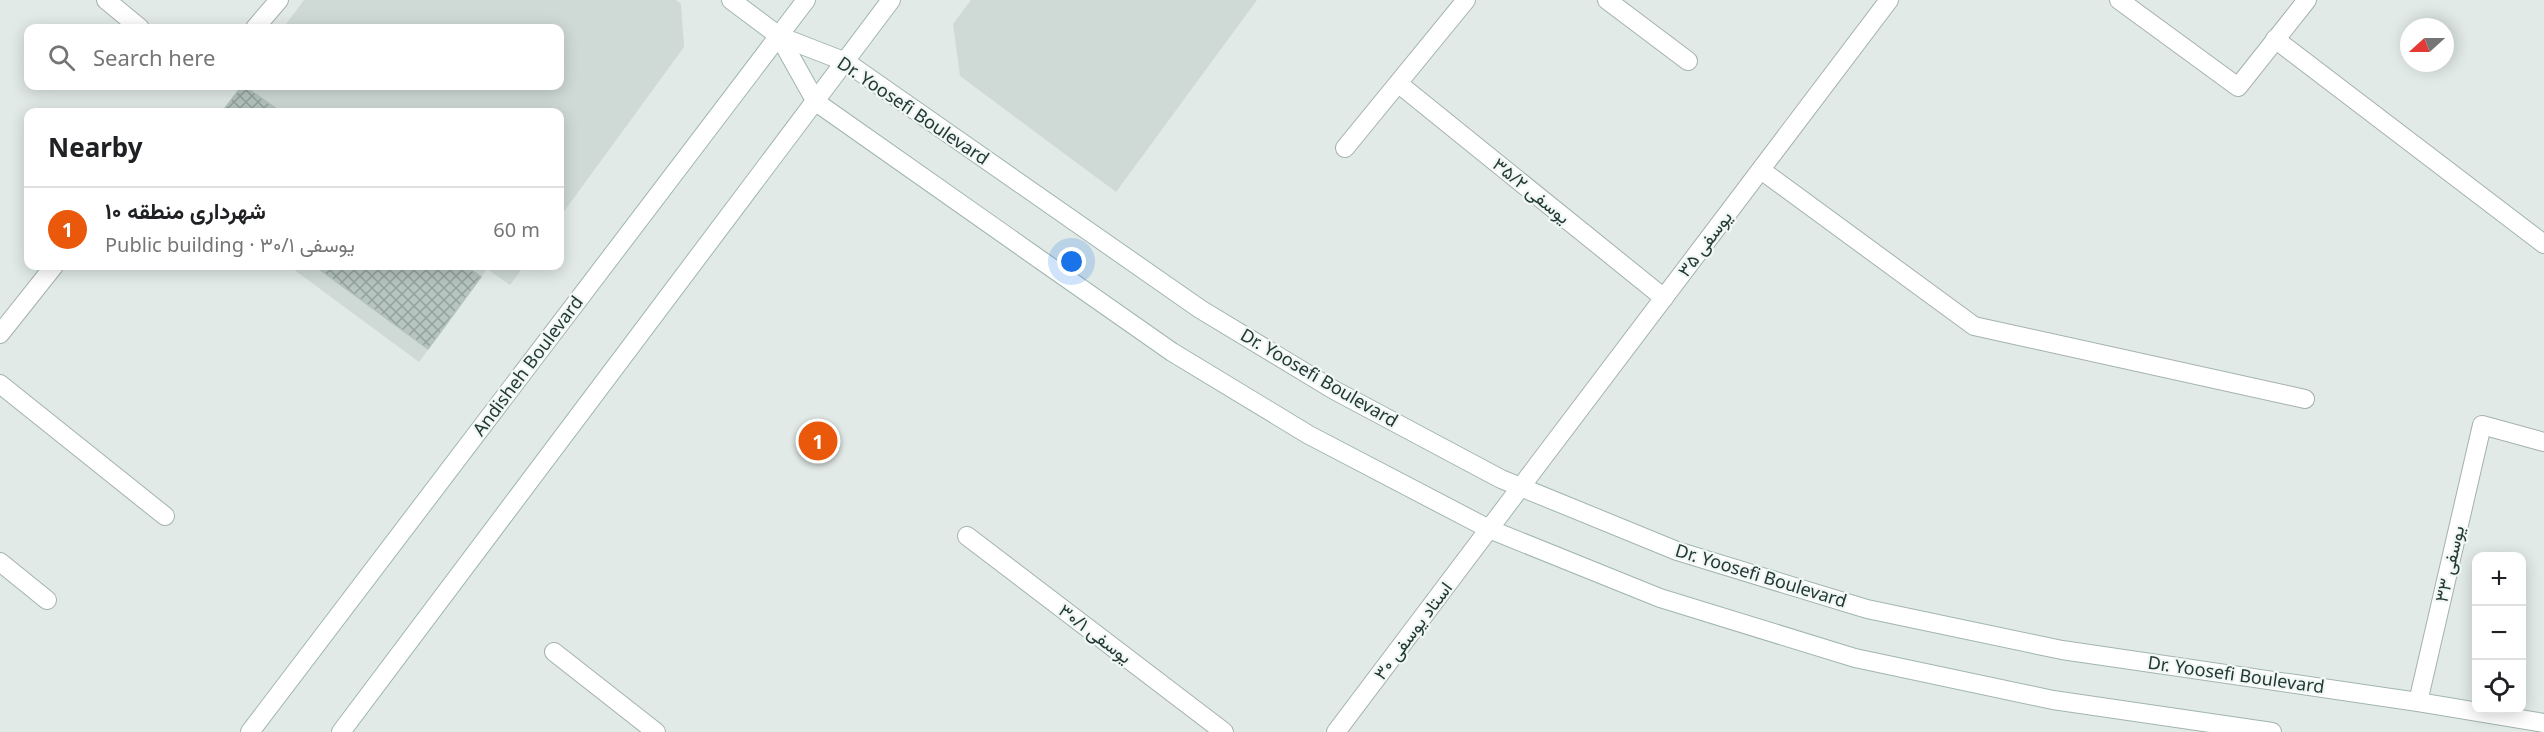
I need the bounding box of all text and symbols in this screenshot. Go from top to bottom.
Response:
north arrow [2400,18,2454,72]
search box [24,24,564,90]
icon: search [45,41,78,74]
text: Search here [93,42,215,72]
street label: Dr. Yoosefi Boulevard [833,50,994,170]
text: Nearby [48,129,143,165]
street label: یوسفی ۳۵/۲ [1488,152,1575,229]
text: شهرداری منطقه ۱۰ [105,195,266,225]
street label: یوسفی ۳۵ [1672,206,1737,281]
text: 1 [62,216,73,243]
text: 60 m [493,216,540,243]
text: Public building · یوسفی ۳۰/۱ [105,231,355,258]
your location [1057,247,1086,276]
street label: Andisheh Boulevard [467,290,588,440]
street label: Dr. Yoosefi Boulevard [1236,322,1403,432]
pin: 1 [798,418,838,464]
street label: یوسفی ۳۳ [2429,523,2469,604]
street label: Dr. Yoosefi Boulevard [1673,538,1850,613]
map controls [2472,552,2526,714]
button: + [2472,552,2526,606]
street label: استاد یوسفی ۳۰ [1367,577,1457,684]
street label: یوسفی ۳۰/۱ [1054,598,1137,668]
button: − [2472,606,2526,660]
street label: Dr. Yoosefi Boulevard [2146,650,2326,698]
button: locate [2472,660,2526,714]

